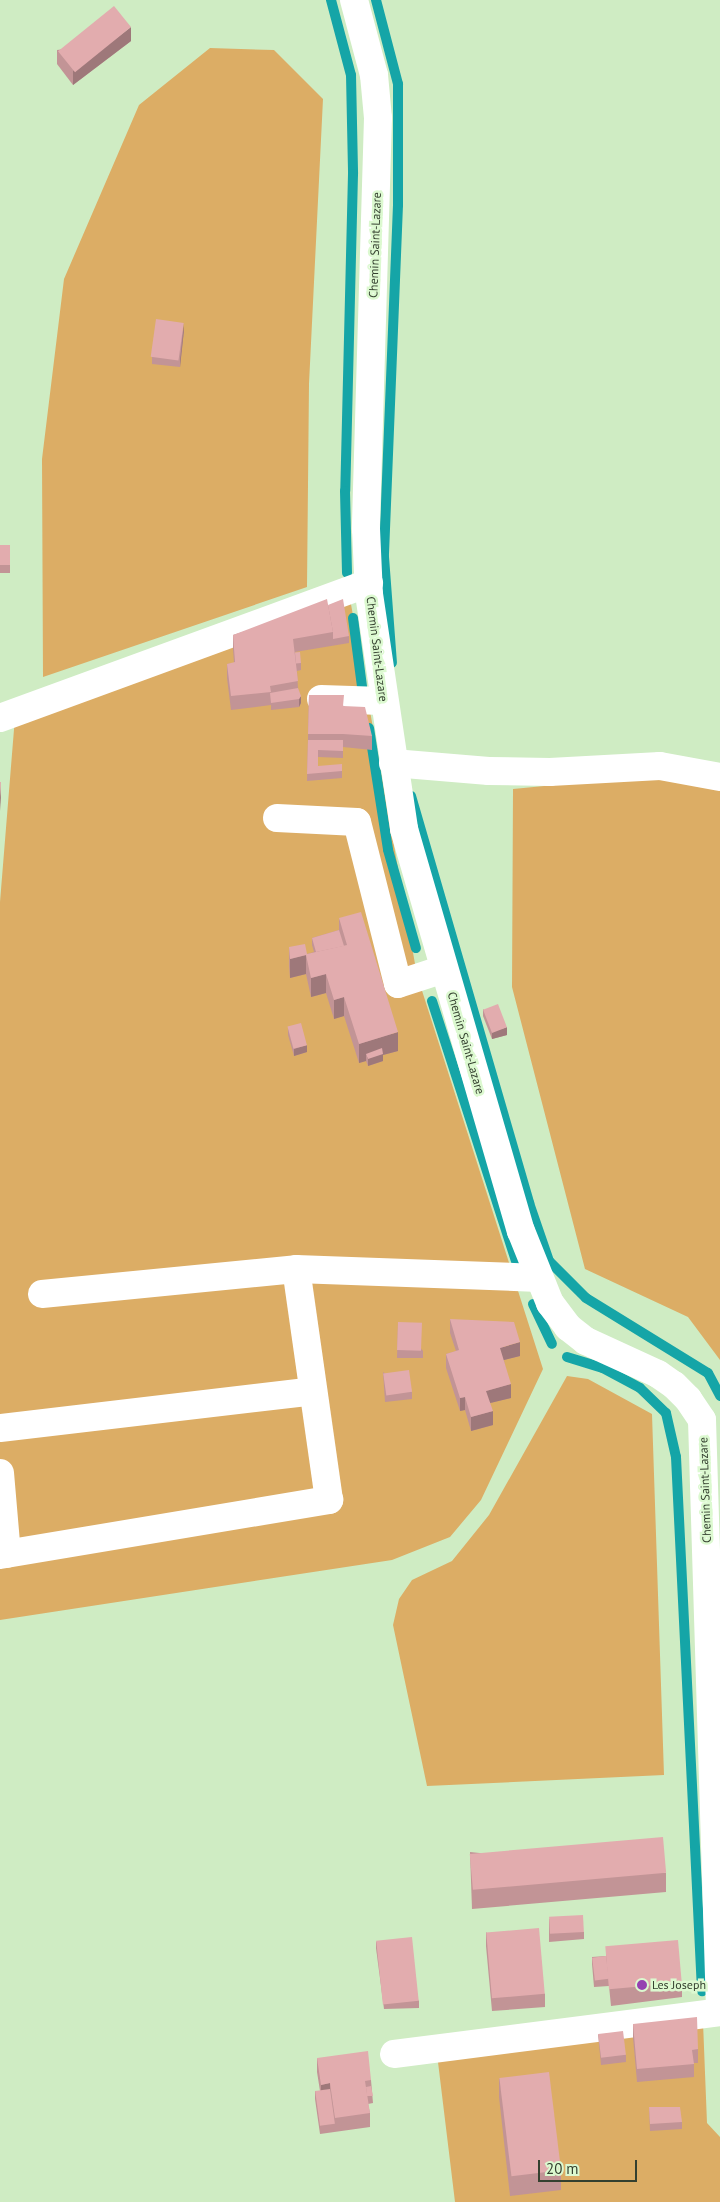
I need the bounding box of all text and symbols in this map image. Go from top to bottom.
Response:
street label: Chemin Saint-Lazare [366,192,384,298]
street label: Chemin Saint-Lazare [363,596,391,702]
street label: Chemin Saint-Lazare [445,990,487,1096]
street label: Chemin Saint-Lazare [696,1437,714,1543]
place label: Les Joseph [652,1978,706,1992]
marker: Les Joseph [636,1979,648,1991]
scale bar [540,2150,639,2182]
text: 20 m [546,2159,579,2178]

